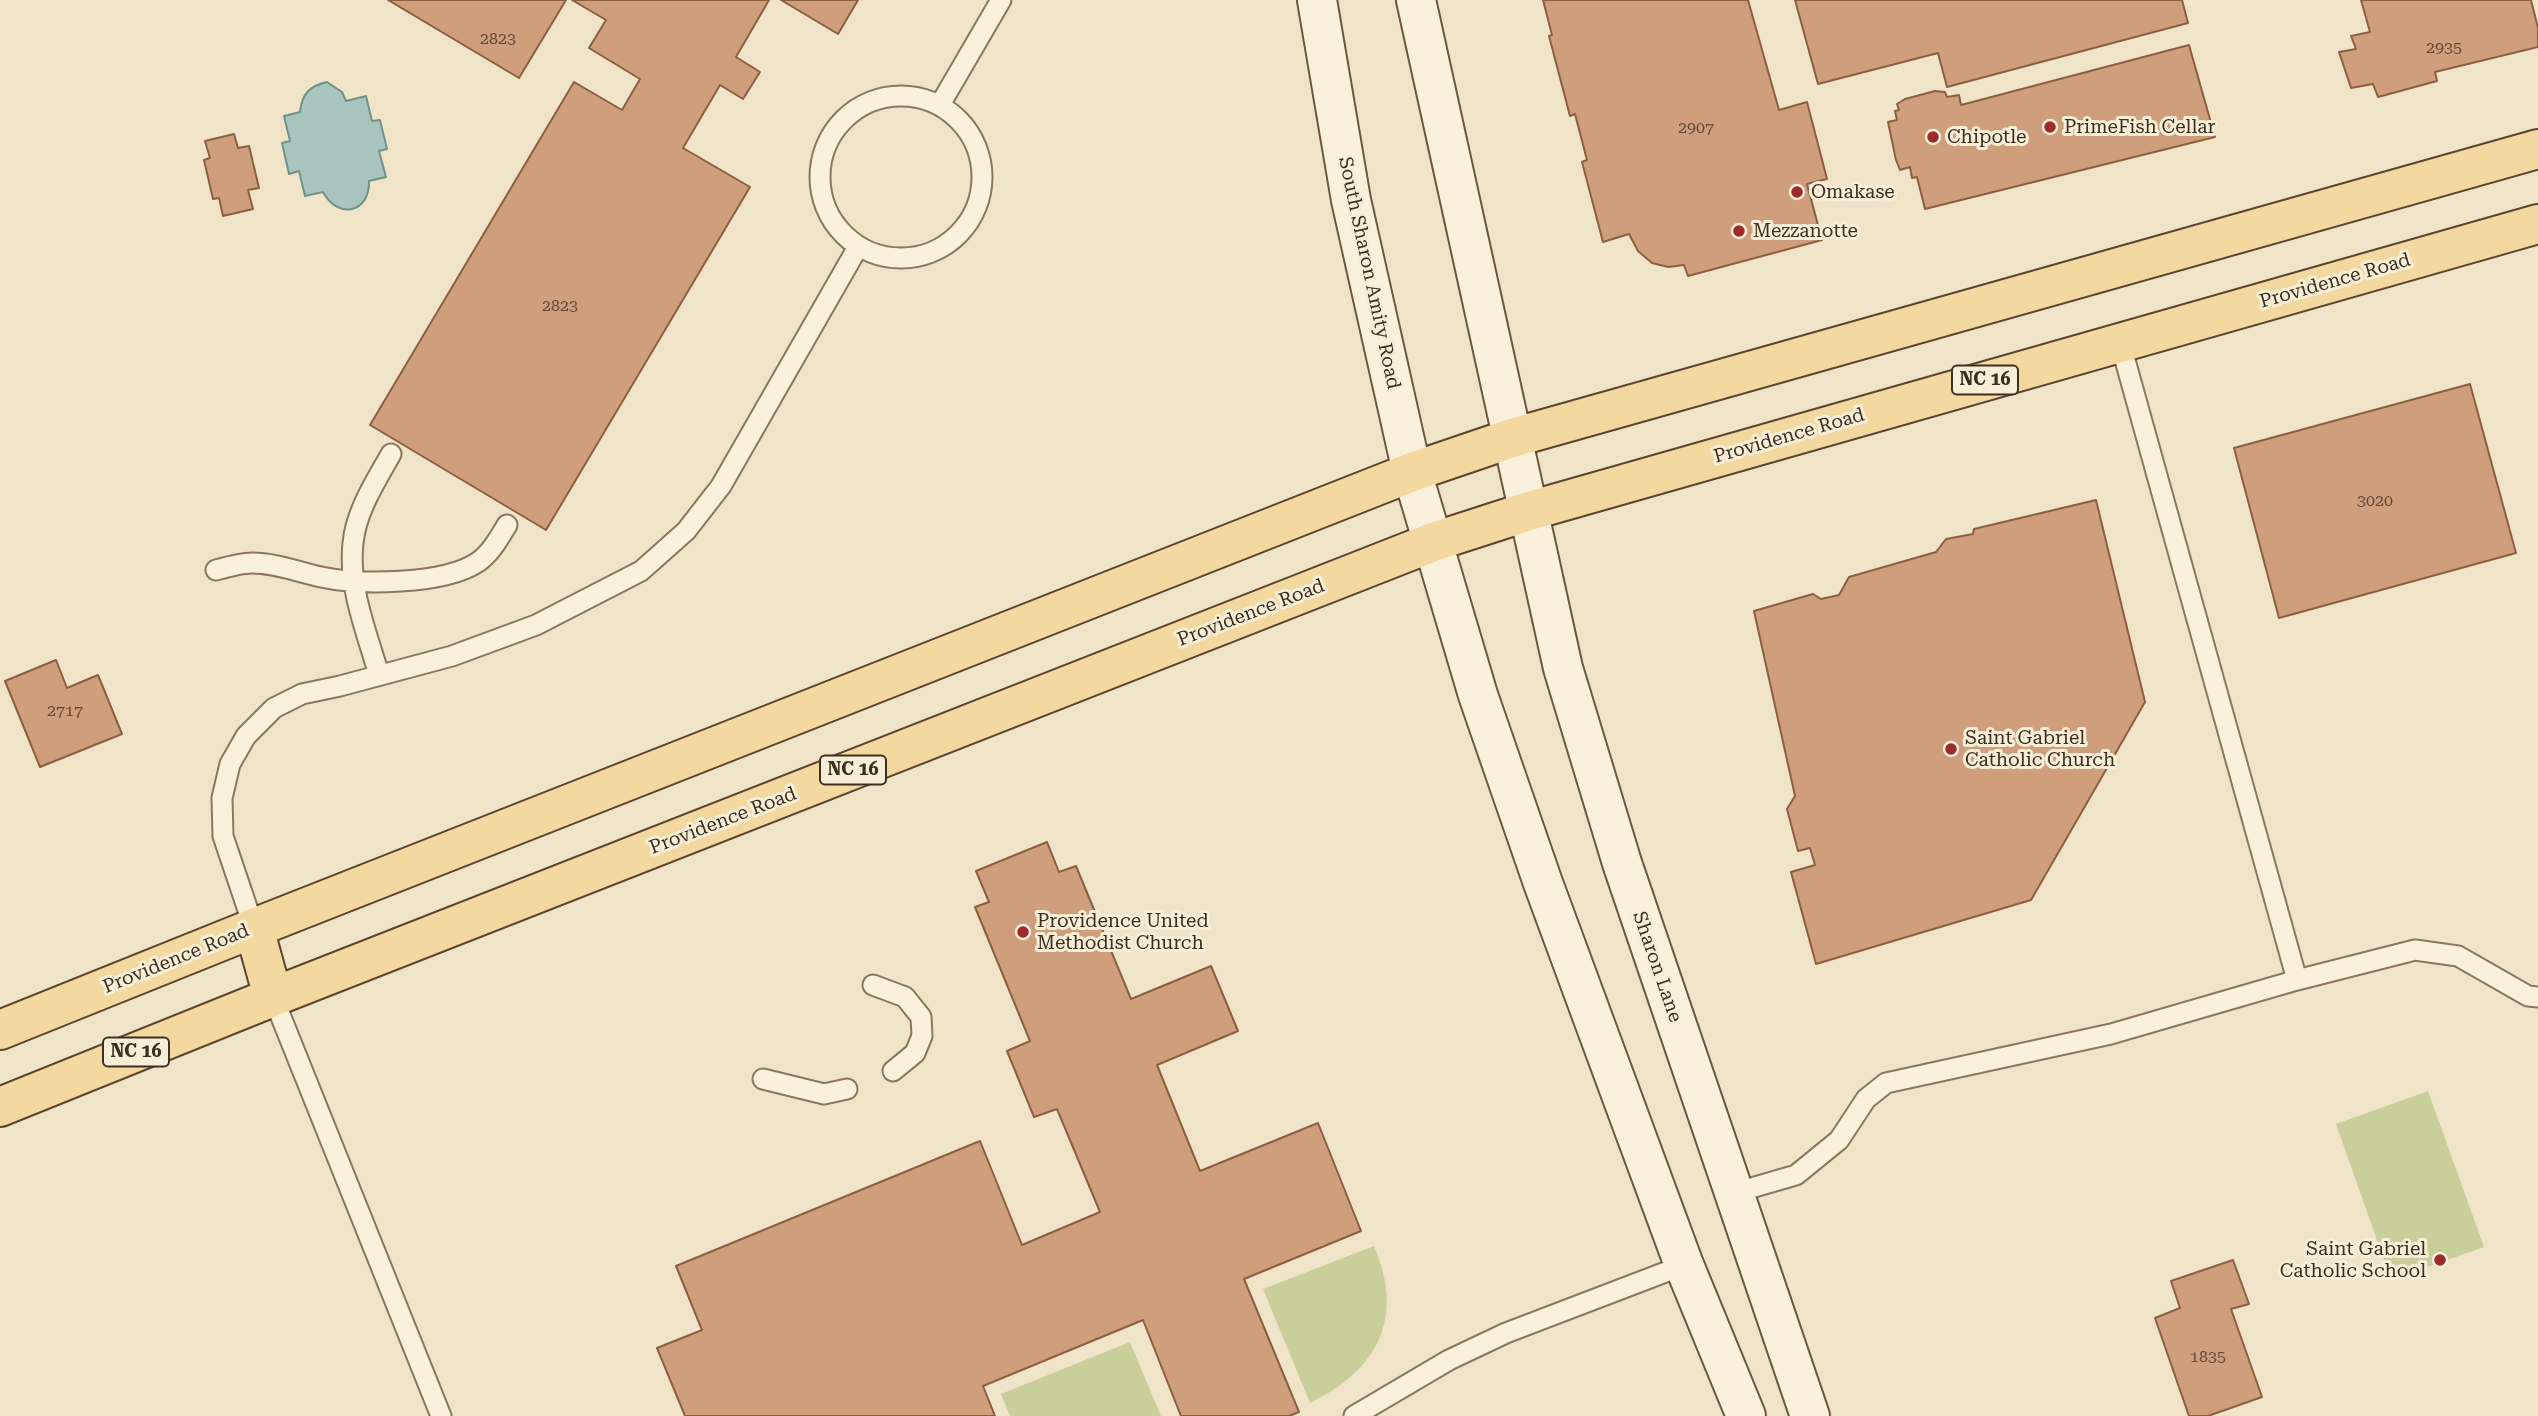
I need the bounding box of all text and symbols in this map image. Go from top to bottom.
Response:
house number: 2823 [480,29,516,49]
house number: 2935 [2426,38,2462,58]
place label: PrimeFish Cellar [2064,116,2215,138]
house number: 2907 [1678,118,1714,138]
marker: PrimeFish Cellar [2042,119,2058,135]
place label: Chipotle [1947,126,2026,148]
marker: Chipotle [1925,129,1941,145]
street label: South Sharon Amity Road [1333,155,1405,391]
place label: Omakase [1811,181,1895,203]
marker: Omakase [1789,184,1805,200]
place label: Mezzanotte [1753,220,1858,242]
marker: Mezzanotte [1731,223,1747,239]
street label: Providence Road [2257,249,2413,313]
house number: 2823 [542,296,578,316]
road number: NC 16 [1952,366,2018,394]
street label: Providence Road [1711,404,1867,468]
house number: 3020 [2357,491,2393,511]
street label: Providence Road [1174,574,1328,652]
house number: 2717 [47,701,83,721]
place label: Saint Gabriel Catholic Church [1965,727,2115,771]
marker: Saint Gabriel Catholic Church [1943,741,1959,757]
road number: NC 16 [820,756,886,784]
street label: Providence Road [646,782,800,860]
street label: Sharon Lane [1627,909,1687,1025]
place label: Providence United Methodist Church [1037,910,1209,954]
street label: Providence Road [100,919,252,999]
marker: Providence United Methodist Church [1015,924,1031,940]
road number: NC 16 [103,1037,169,1066]
place label: Saint Gabriel Catholic School [2280,1238,2426,1282]
marker: Saint Gabriel Catholic School [2432,1252,2448,1268]
house number: 1835 [2190,1347,2226,1367]

